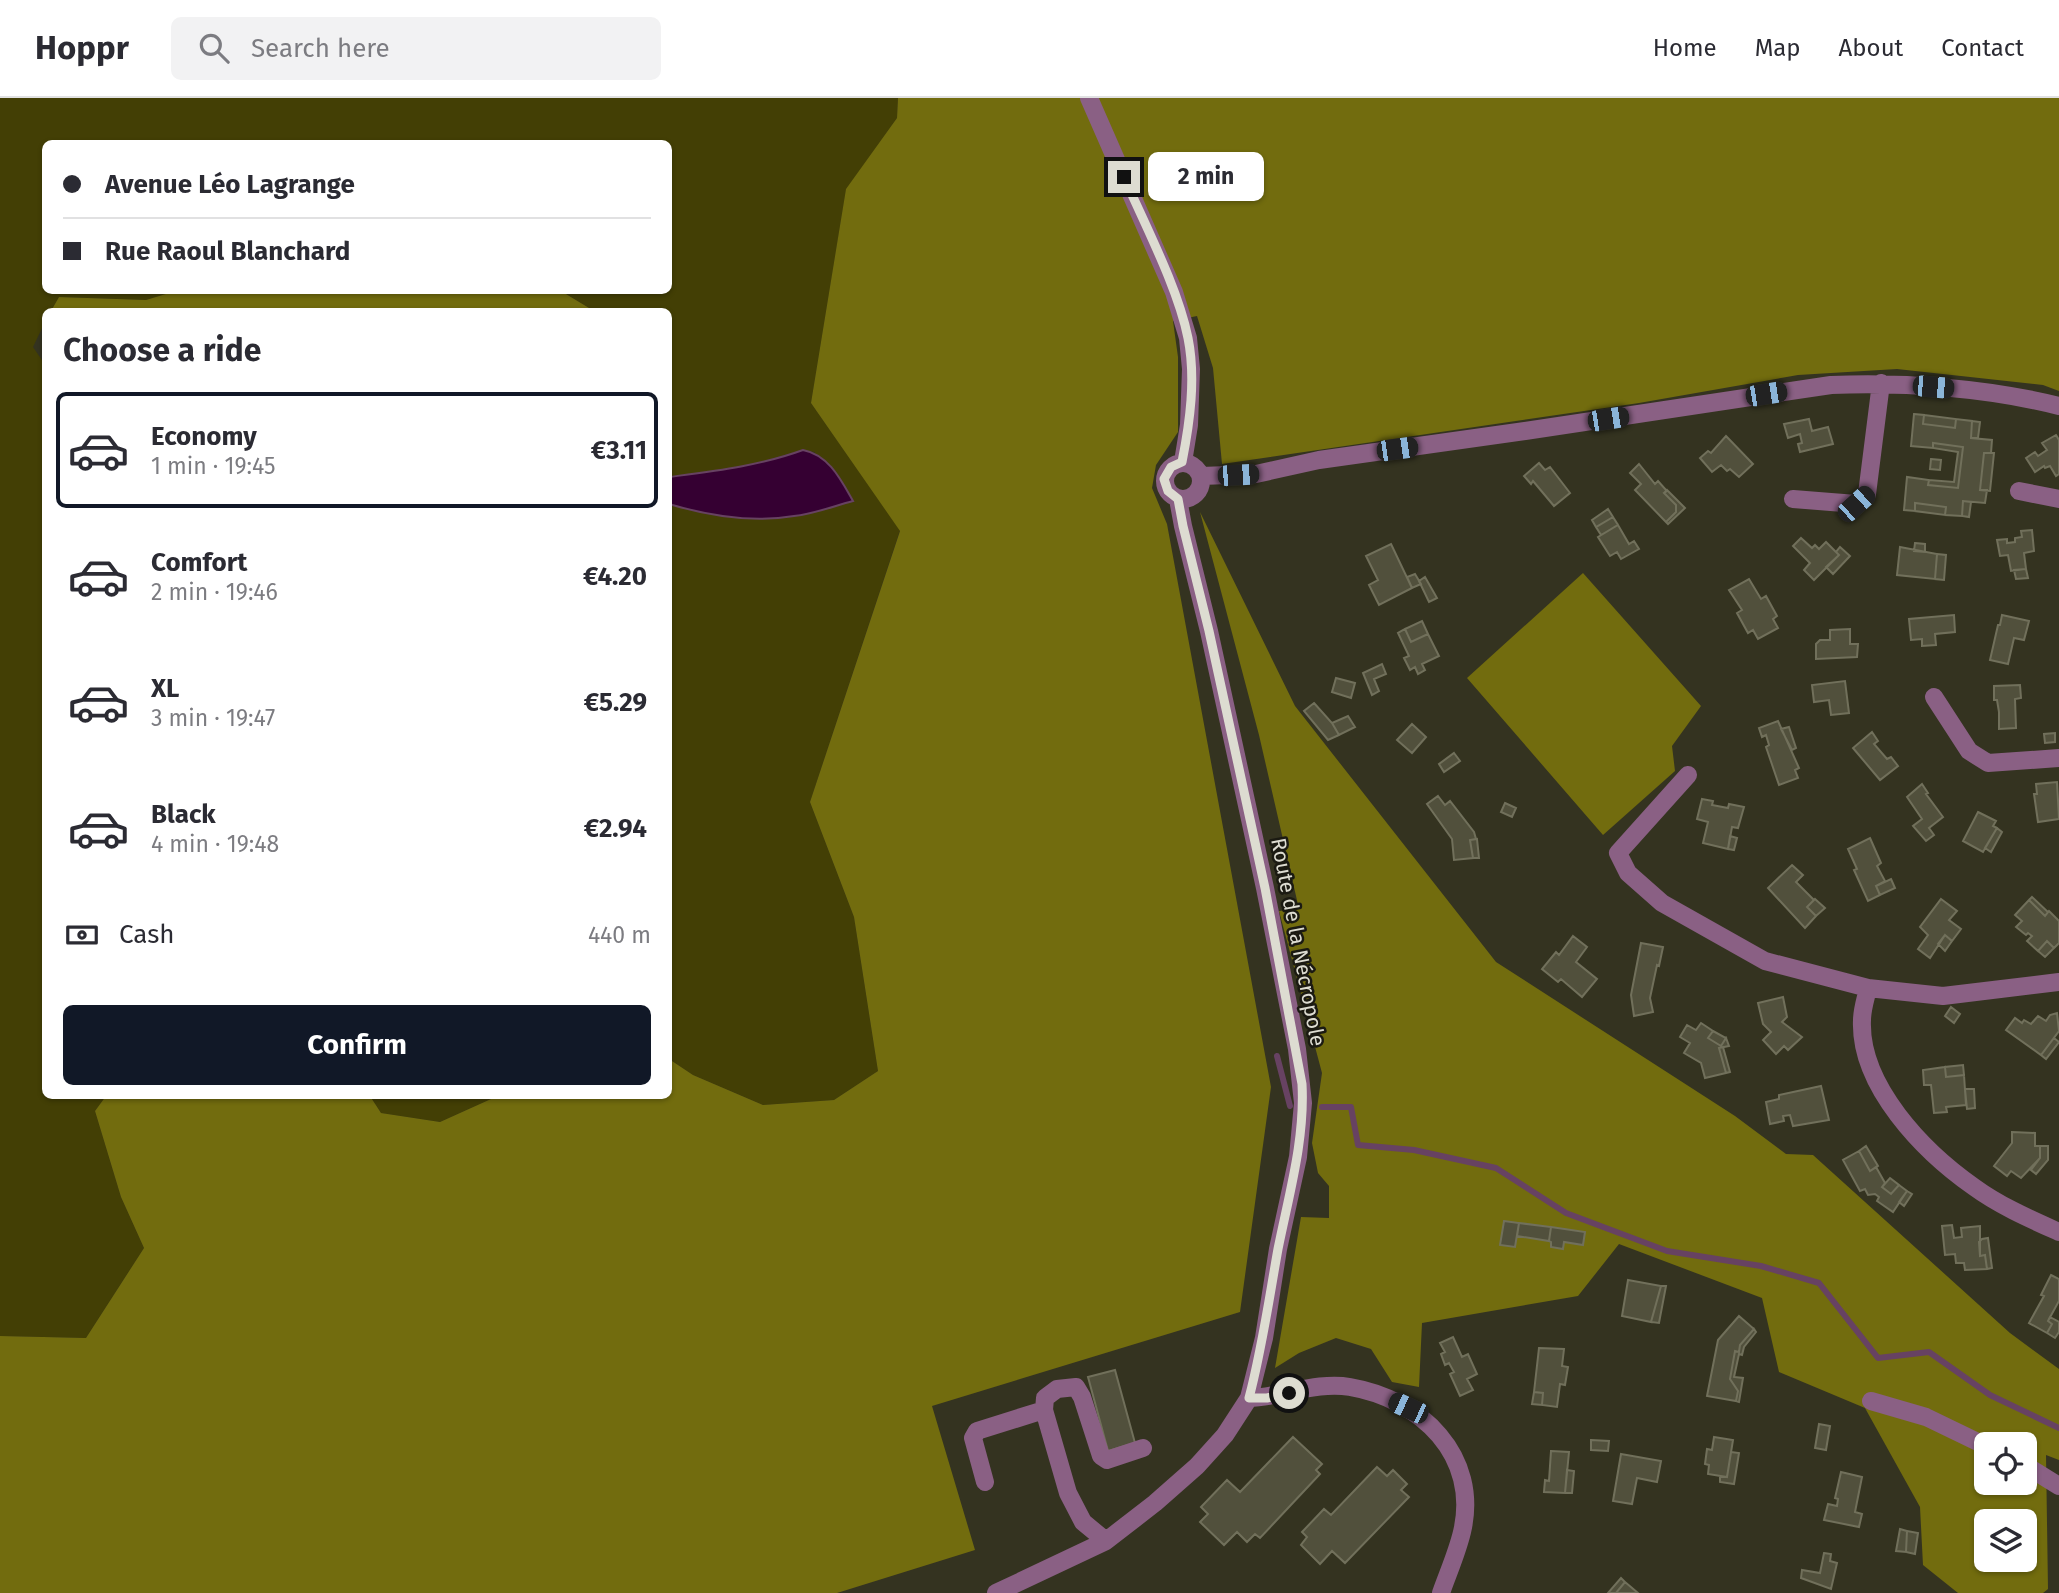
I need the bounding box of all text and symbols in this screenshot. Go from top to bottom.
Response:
search box [171,17,661,80]
text: Hoppr [35,28,129,68]
icon: search [195,29,233,67]
text: Search here [251,33,390,64]
text: Home [1653,34,1717,62]
text: Map [1755,34,1801,62]
text: About [1839,34,1903,62]
text: Contact [1941,34,2024,62]
callout: 2 min [1148,153,1264,202]
route end [1108,161,1140,193]
text: 2 min [1178,162,1234,190]
text: Avenue Léo Lagrange [105,169,355,200]
text: Rue Raoul Blanchard [105,236,350,267]
text: Choose a ride [63,331,261,369]
car [1912,375,1955,399]
car [1744,380,1789,408]
car [1586,405,1631,433]
icon: car [67,419,130,482]
text: Economy [151,421,257,452]
text: €3.11 [591,435,647,466]
car [1375,436,1420,462]
text: 1 min · 19:45 [151,452,275,480]
car [1217,463,1260,487]
car [1834,482,1879,526]
icon: car [67,545,130,608]
text: Comfort [151,547,247,578]
text: €4.20 [583,561,647,592]
text: 2 min · 19:46 [151,578,278,606]
icon: car [67,671,130,734]
text: XL [151,673,179,704]
text: €5.29 [584,687,647,718]
text: 3 min · 19:47 [151,704,275,732]
icon: car [67,797,130,860]
text: Black [151,799,216,830]
text: €2.94 [584,813,647,844]
text: 4 min · 19:48 [151,830,279,858]
street label: Route de la Nécropole [1265,836,1331,1048]
icon: cash [63,916,101,954]
text: Cash [119,919,175,950]
text: 440 m [588,921,651,949]
button: Confirm [63,1005,651,1085]
route start [1273,1377,1305,1409]
car [1385,1390,1432,1426]
map controls [1974,1432,2037,1572]
button: locate [1974,1432,2037,1495]
button: layers [1974,1509,2037,1572]

